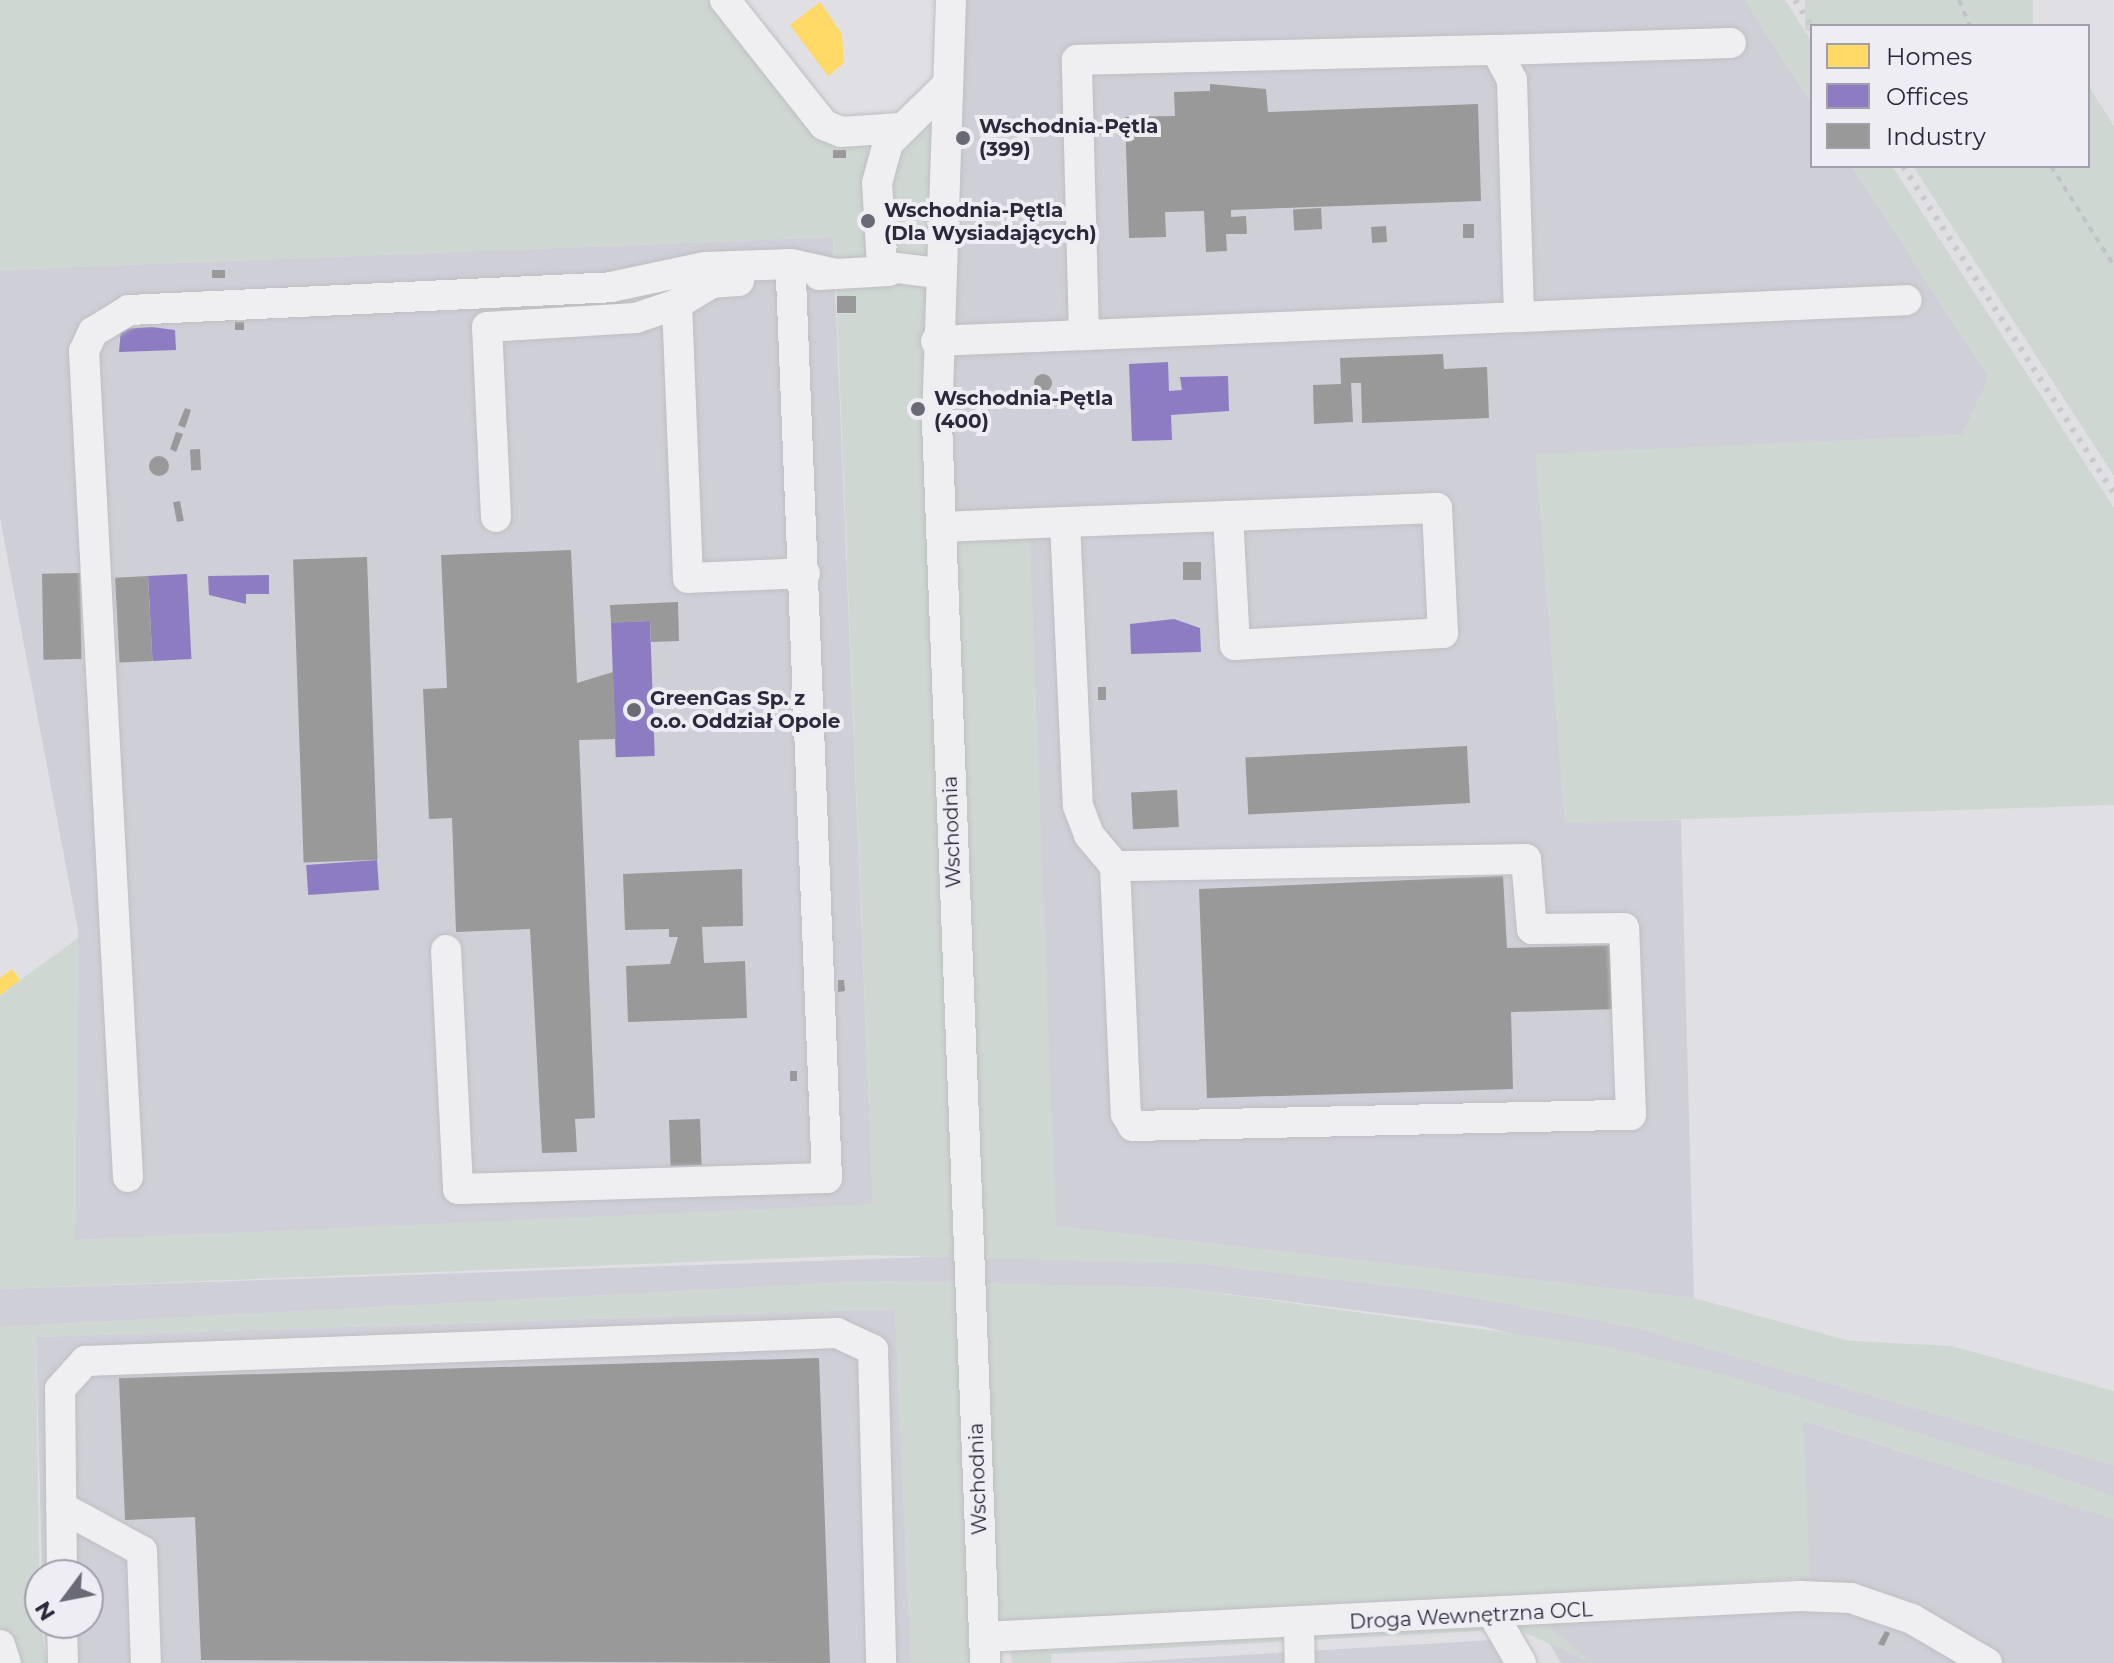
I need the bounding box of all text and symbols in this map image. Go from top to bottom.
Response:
legend [1810,24,2090,168]
text: Homes [1886,42,1972,71]
text: Offices [1886,82,1968,111]
place label: Wschodnia-Pętla (399) [979,114,1158,161]
text: Industry [1886,122,1986,151]
marker: Wschodnia-Pętla (399) [954,129,972,147]
place label: Wschodnia-Pętla (Dla Wysiadających) [884,198,1097,245]
marker: Wschodnia-Pętla (Dla Wysiadających) [859,212,877,230]
place label: Wschodnia-Pętla (400) [934,386,1113,433]
marker: Wschodnia-Pętla (400) [909,400,927,418]
place label: GreenGas Sp. z o.o. Oddział Opole [650,686,840,733]
marker: GreenGas Sp. z o.o. Oddział Opole [625,701,643,719]
street label: Wschodnia [938,775,966,889]
street label: Wschodnia [964,1422,992,1536]
north arrow [24,1559,104,1639]
text: N [29,1596,61,1626]
street label: Droga Wewnętrzna OCL [1349,1598,1593,1634]

